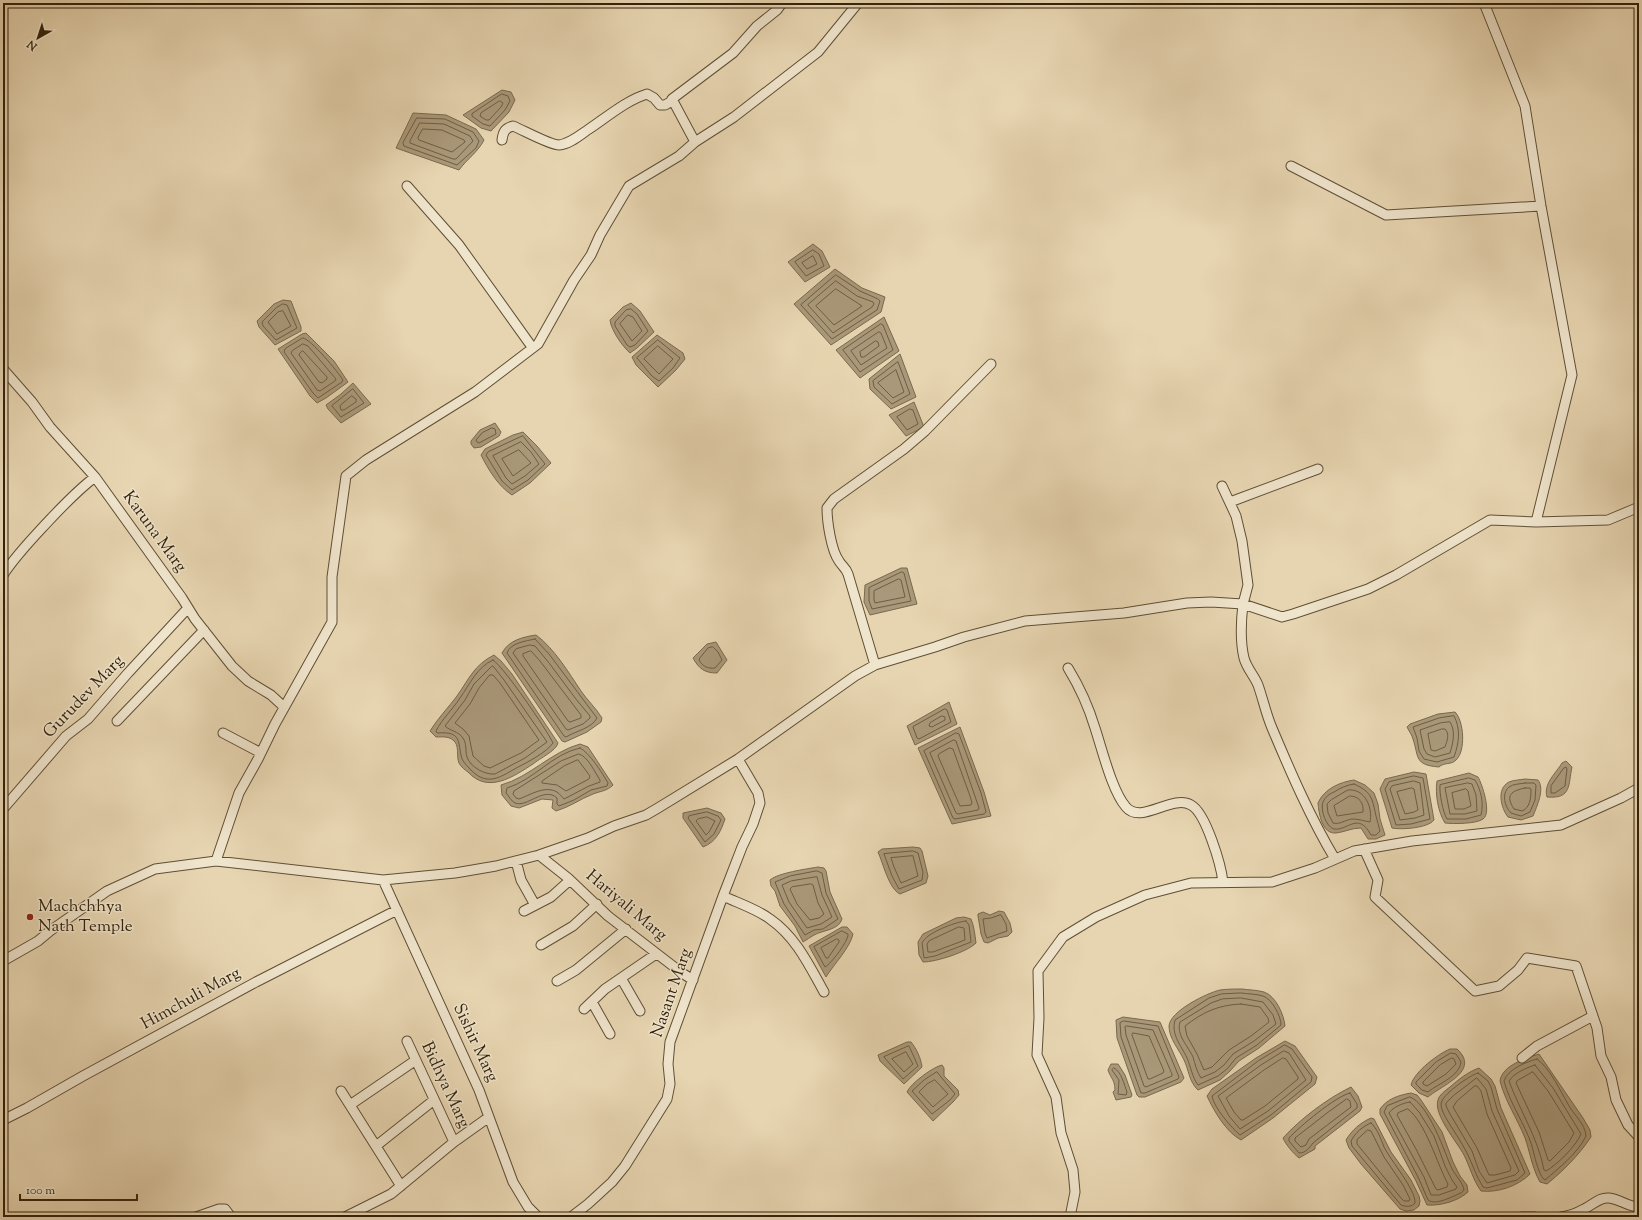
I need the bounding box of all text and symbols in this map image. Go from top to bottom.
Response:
north arrow [18,18,58,58]
text: N [24,36,42,55]
street label: Karuna Marg [116,486,192,578]
street label: Gurudev Marg [38,650,130,744]
street label: Hariyali Marg [580,865,672,947]
place label: Machchhya Nath Temple [38,895,133,939]
marker: Machchhya Nath Temple [25,912,35,922]
street label: Nasant Marg [646,945,698,1041]
street label: Himchuli Marg [137,962,245,1036]
street label: Sishir Marg [446,1000,504,1086]
street label: Bidhya Marg [415,1038,475,1132]
scale bar [20,1176,137,1202]
text: 100 m [26,1182,55,1200]

